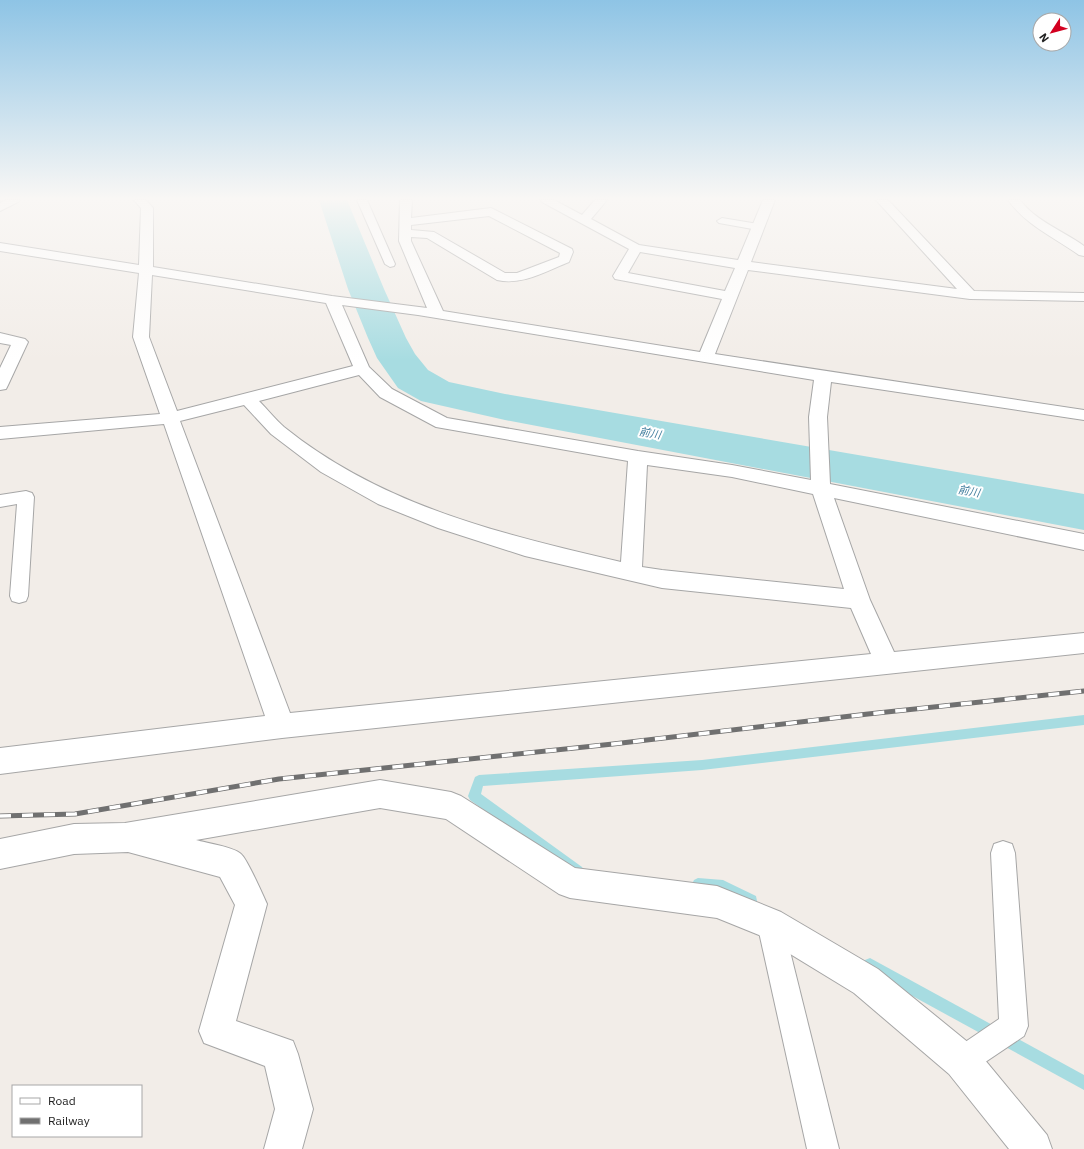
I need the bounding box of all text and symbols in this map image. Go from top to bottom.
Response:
north arrow [1032,12,1072,52]
text: N [1036,31,1052,45]
water label: 前川 [638,424,663,442]
water label: 前川 [957,482,982,500]
legend [12,1085,142,1137]
text: Road [48,1093,76,1108]
text: Railway [48,1113,90,1128]

